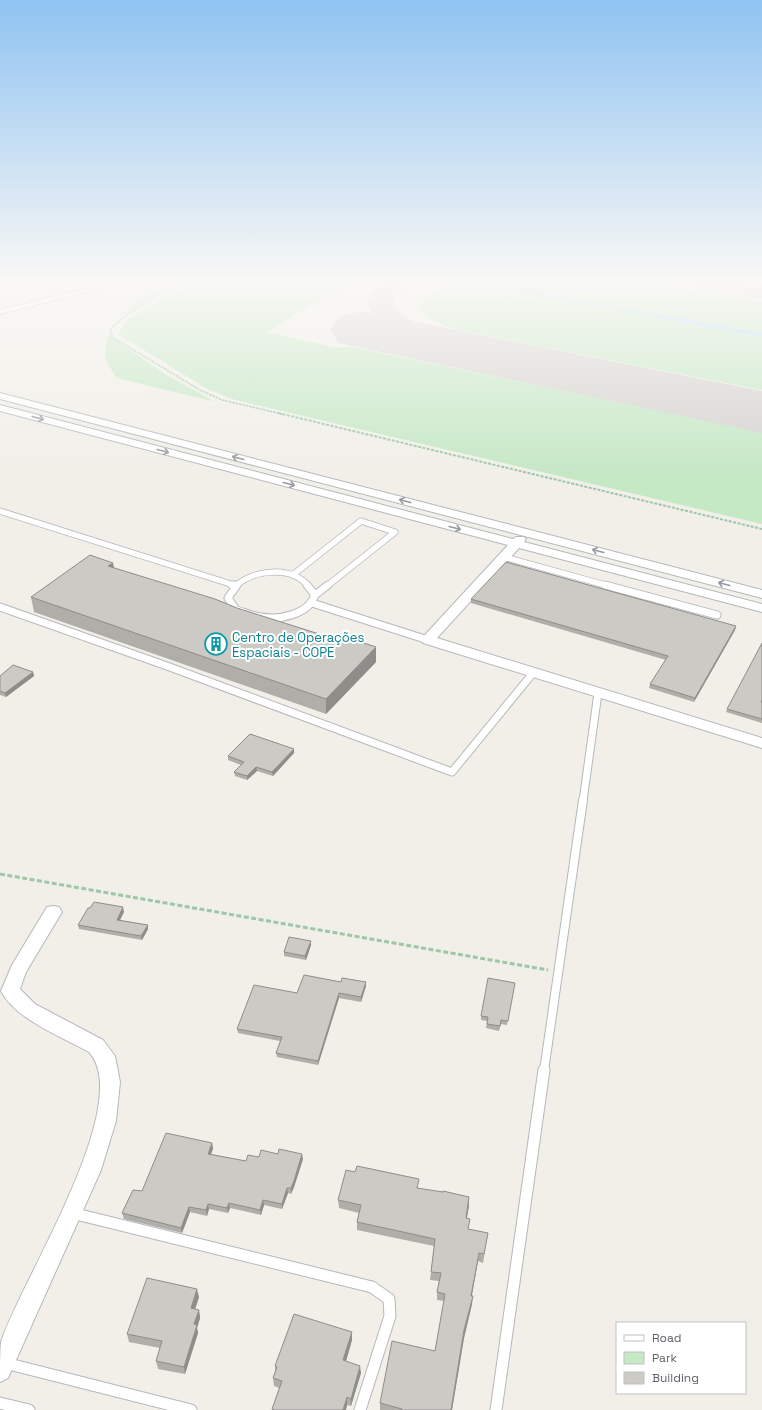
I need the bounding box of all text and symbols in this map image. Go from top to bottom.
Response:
one-way arrow [31,415,44,422]
one-way arrow [157,448,170,455]
one-way arrow [232,454,245,461]
one-way arrow [282,481,295,489]
one-way arrow [399,497,412,504]
one-way arrow [449,525,462,532]
one-way arrow [592,547,605,555]
one-way arrow [718,580,731,587]
place label: Centro de Operações Espaciais - COPE [232,629,365,661]
building icon: Centro de Operações Espaciais - COPE [203,631,229,657]
legend [616,1322,746,1394]
text: Road [652,1330,681,1346]
text: Park [652,1350,677,1366]
text: Building [652,1370,699,1386]

